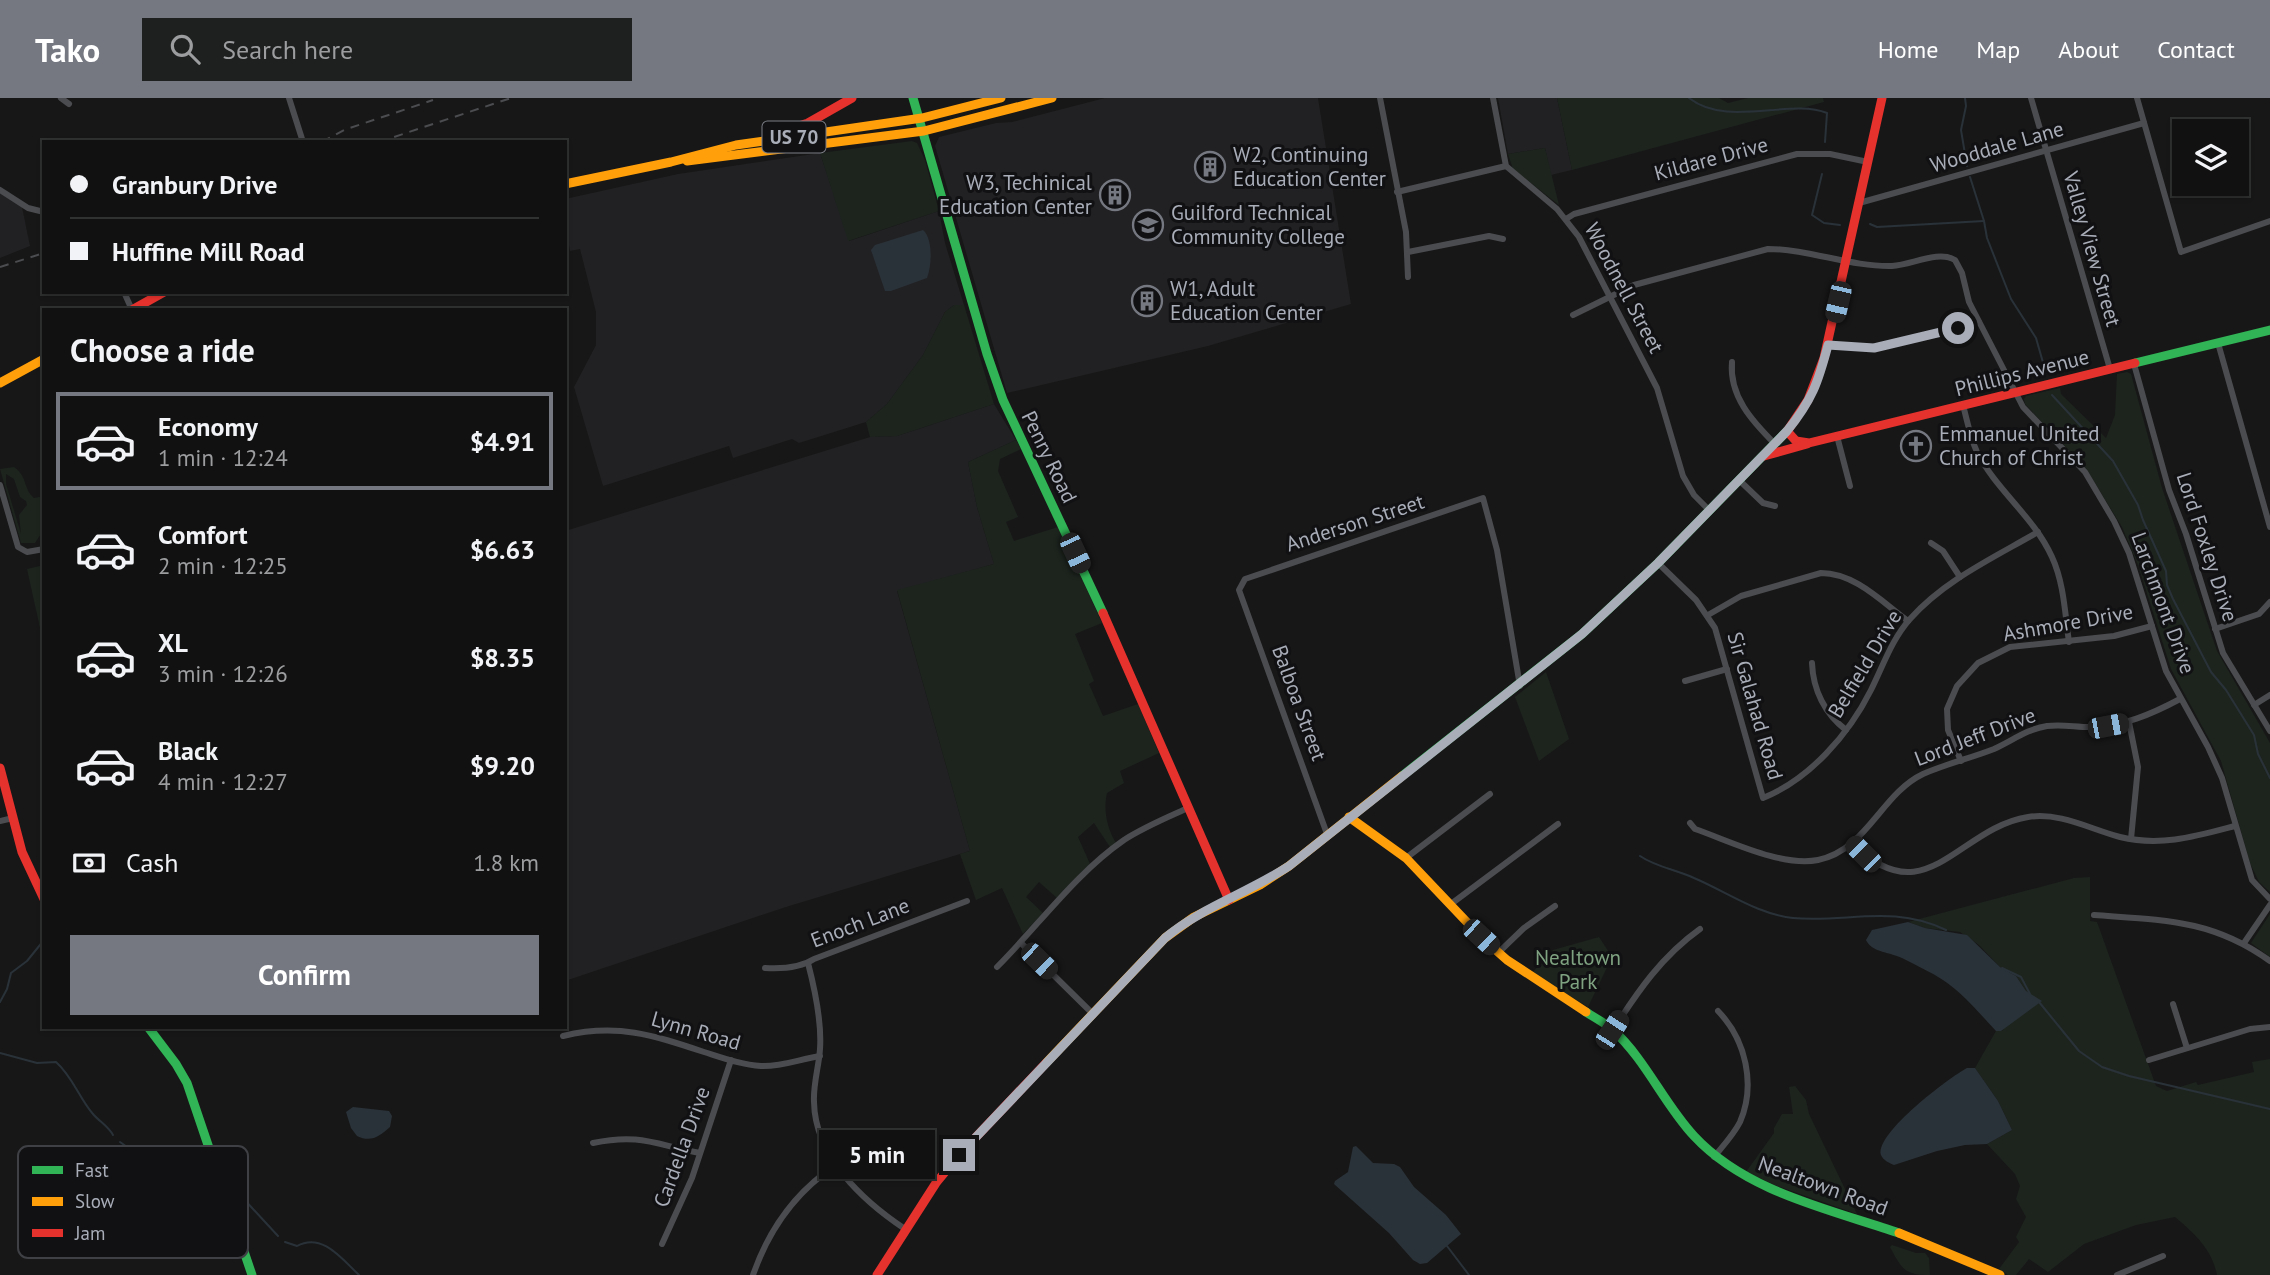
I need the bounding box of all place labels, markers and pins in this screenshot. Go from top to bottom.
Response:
place label: W2, Continuing Education Center [1233,141,1386,192]
building icon: W2, Continuing Education Center [1193,150,1227,184]
place label: W3, Techinical Education Center [939,169,1092,220]
building icon: W3, Techinical Education Center [1098,178,1132,212]
place label: Guilford Technical Community College [1171,199,1345,250]
school or university icon: Guilford Technical Community College [1131,208,1165,242]
place label: W1, Adult Education Center [1170,275,1323,326]
building icon: W1, Adult Education Center [1130,284,1164,318]
place label: Emmanuel United Church of Christ [1939,420,2100,471]
church icon: Emmanuel United Church of Christ [1899,429,1933,463]

